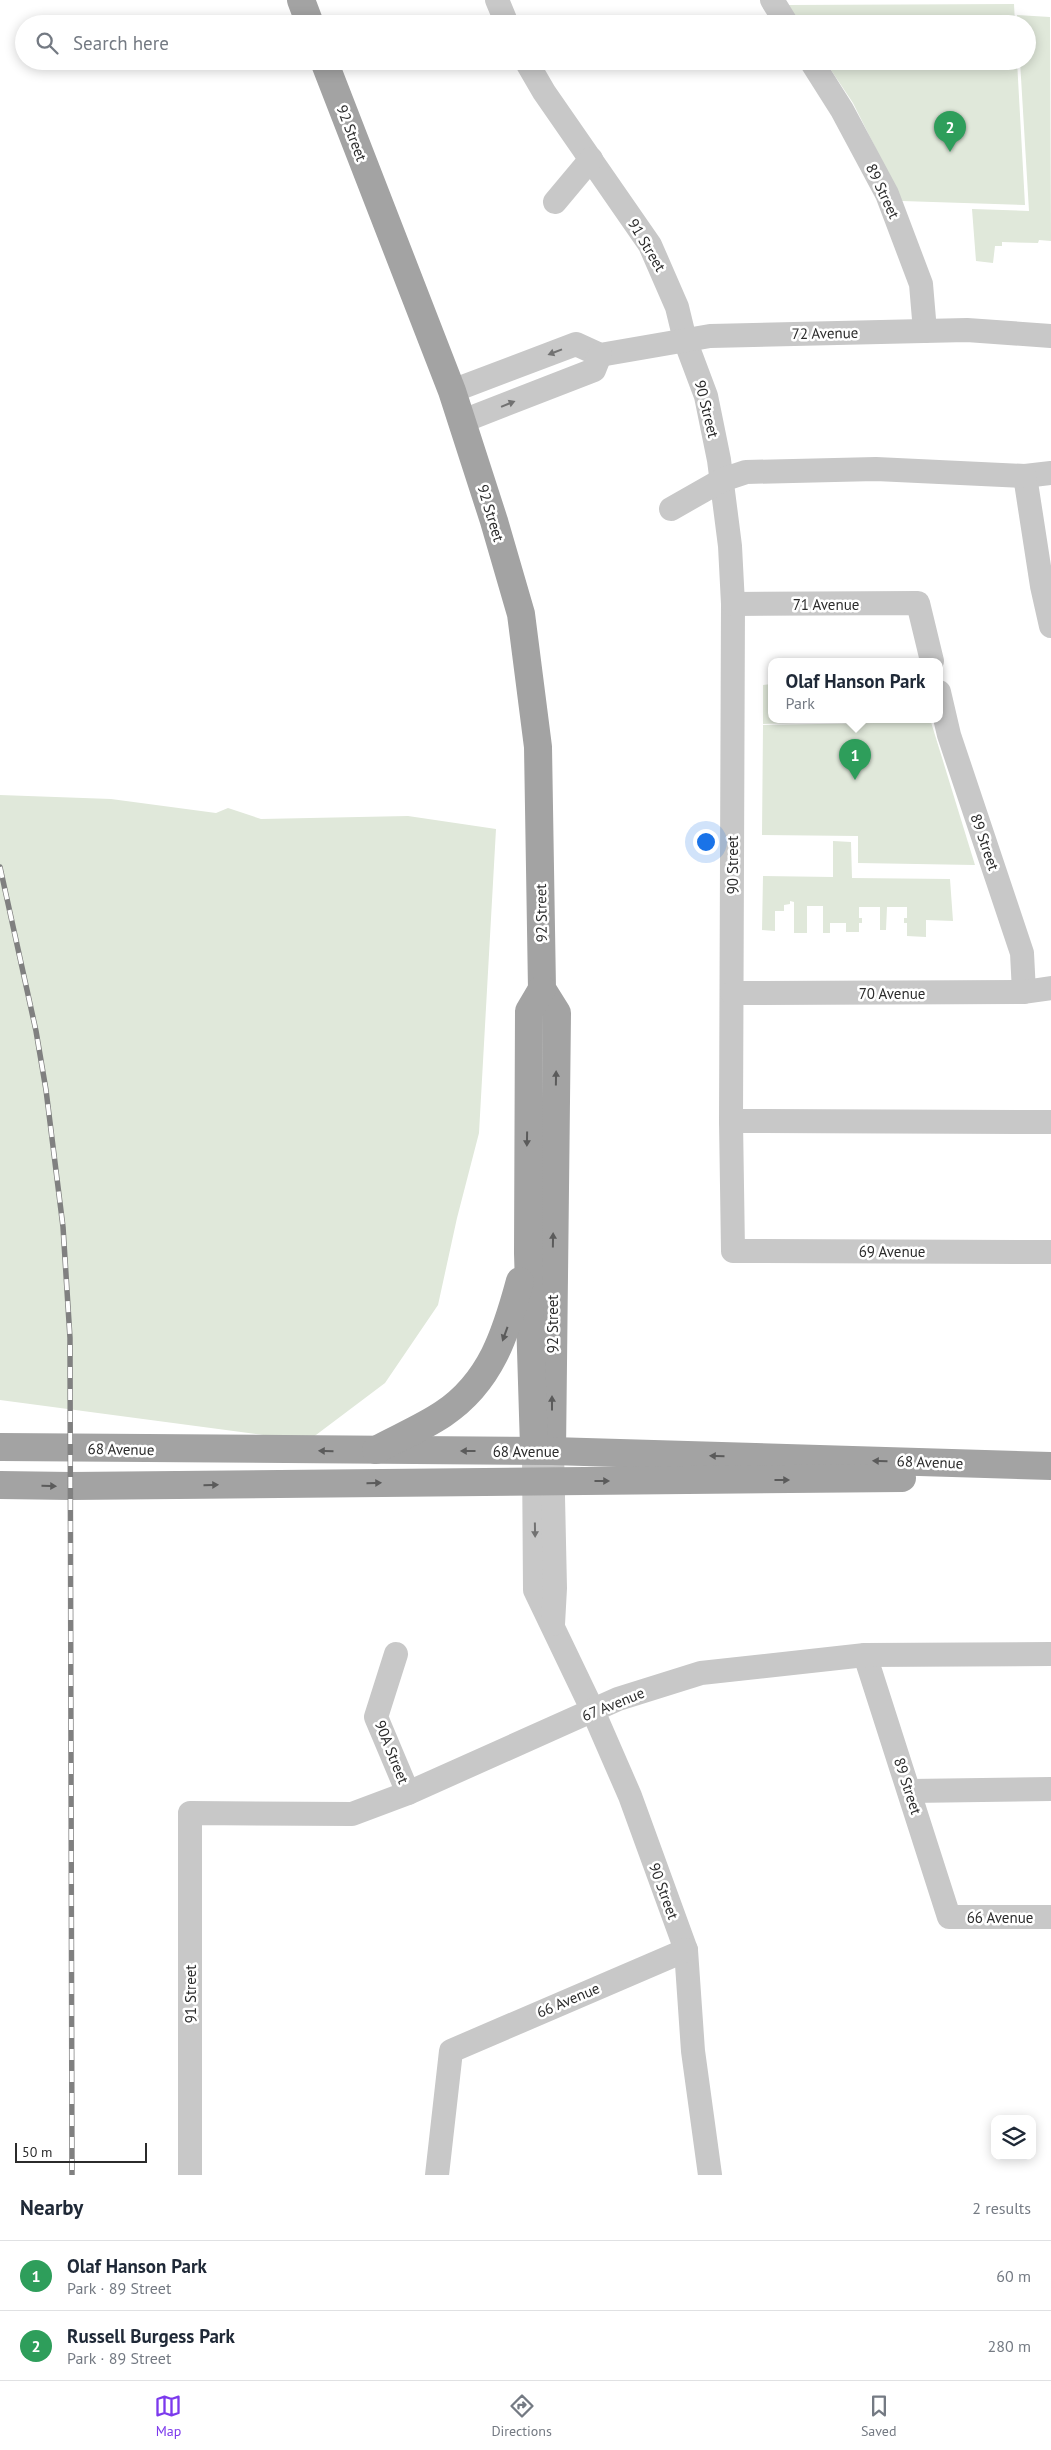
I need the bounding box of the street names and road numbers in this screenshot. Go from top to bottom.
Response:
street label: 92 Street [333,102,371,164]
street label: 89 Street [862,160,904,222]
street label: 91 Street [624,215,670,275]
street label: 72 Avenue [791,323,859,343]
street label: 90 Street [691,378,723,440]
street label: 92 Street [473,482,509,544]
street label: 71 Avenue [793,595,859,614]
street label: 89 Street [966,811,1004,873]
street label: 90 Street [723,836,742,894]
street label: 92 Street [531,884,551,942]
street label: 70 Avenue [859,984,925,1003]
street label: 69 Avenue [859,1242,925,1261]
street label: 92 Street [543,1295,562,1353]
street label: 68 Avenue [87,1439,155,1459]
street label: 68 Avenue [493,1442,559,1461]
street label: 68 Avenue [896,1451,964,1473]
street label: 67 Avenue [579,1683,647,1725]
street label: 90A Street [371,1717,413,1787]
street label: 89 Street [890,1755,926,1817]
street label: 90 Street [645,1860,683,1922]
street label: 66 Avenue [967,1908,1033,1927]
street label: 91 Street [181,1965,200,2023]
street label: 66 Avenue [534,1978,602,2022]

